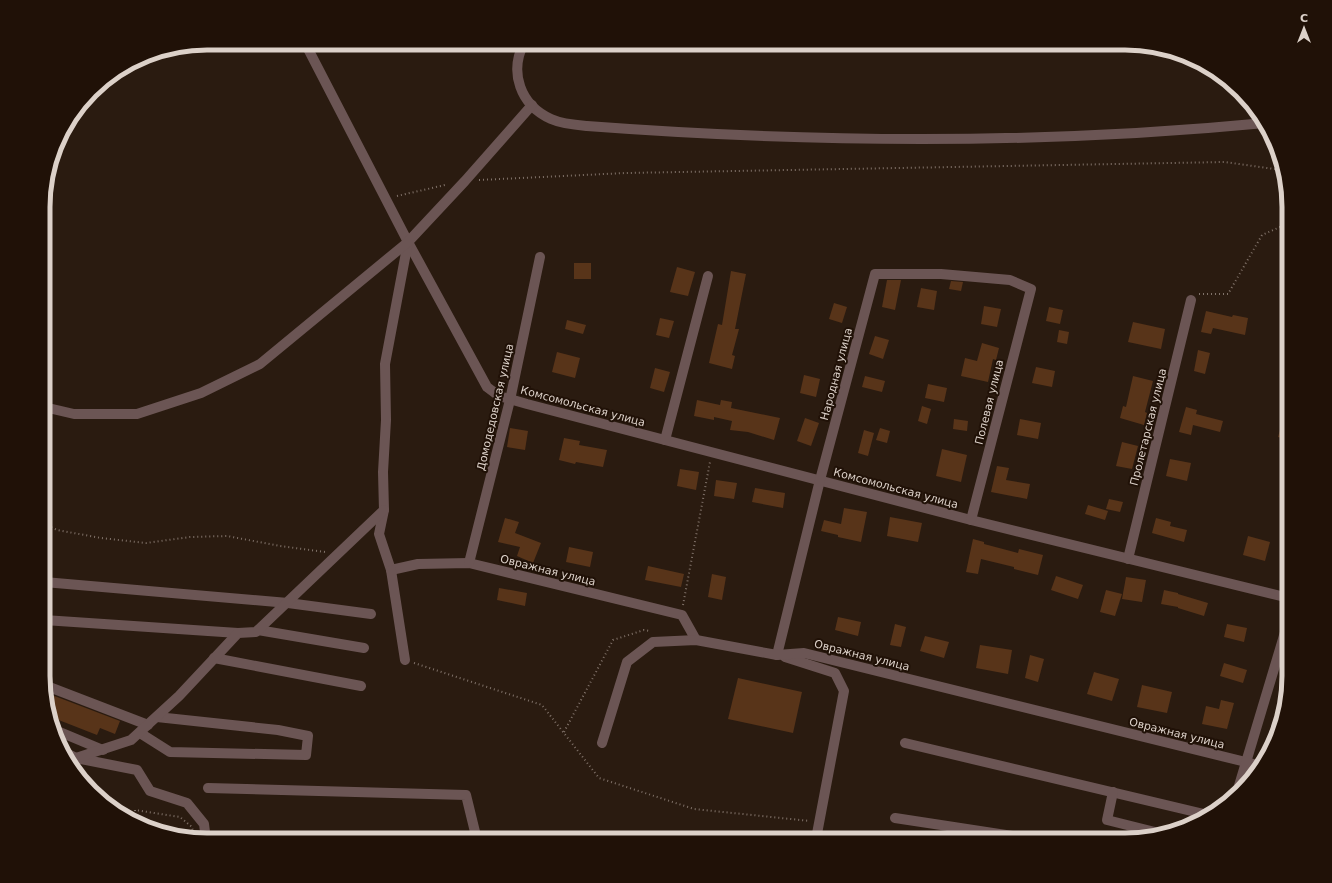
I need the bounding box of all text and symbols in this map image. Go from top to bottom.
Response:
north arrow [1284,8,1324,48]
text: С [1300,12,1308,25]
street label: Народная улица [818,326,855,422]
street label: Домодедовская улица [475,342,516,472]
street label: Полевая улица [973,358,1006,446]
street label: Пролетарская улица [1128,367,1169,487]
street label: Комсомольская улица [519,384,647,429]
street label: Комсомольская улица [832,466,960,511]
street label: Овражная улица [499,552,597,589]
street label: Овражная улица [813,637,911,674]
street label: Овражная улица [1128,715,1226,752]

